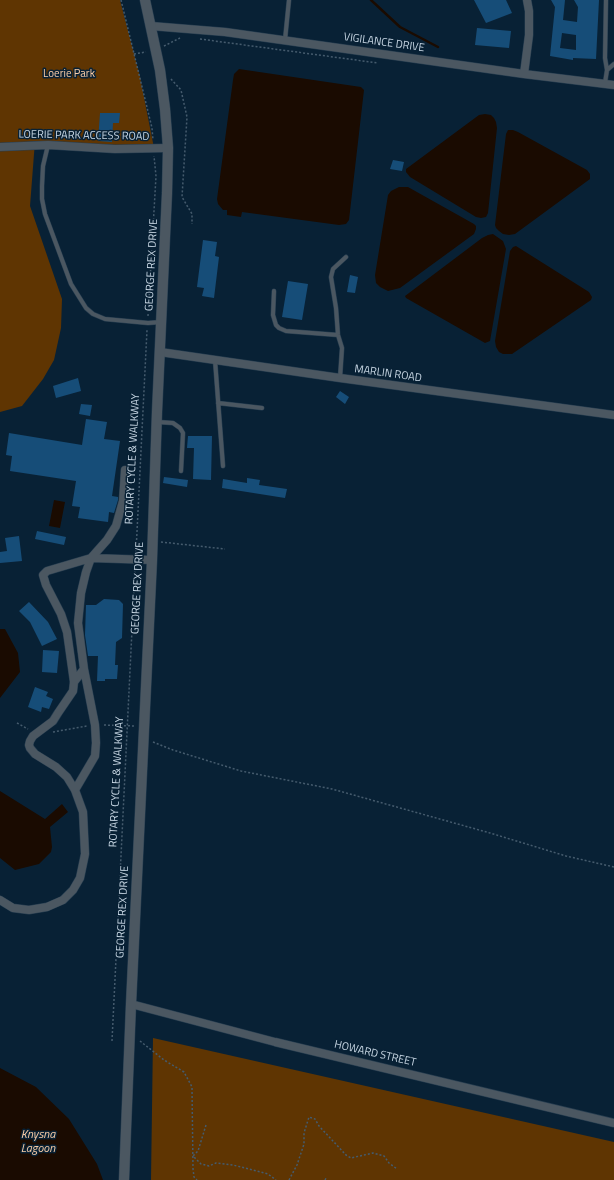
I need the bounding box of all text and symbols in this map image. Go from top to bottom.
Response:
street label: VIGILANCE DRIVE [343,31,425,55]
park label: Loerie Park [43,67,95,81]
street label: LOERIE PARK ACCESS ROAD [18,128,150,144]
street label: GEORGE REX DRIVE [143,218,161,312]
street label: MARLIN ROAD [353,363,423,385]
street label: ROTARY CYCLE & WALKWAY [123,393,143,525]
street label: GEORGE REX DRIVE [129,541,147,635]
street label: ROTARY CYCLE & WALKWAY [107,716,127,848]
street label: GEORGE REX DRIVE [114,865,132,959]
street label: HOWARD STREET [333,1038,417,1070]
water label: Knysna Lagoon [21,1128,55,1156]

